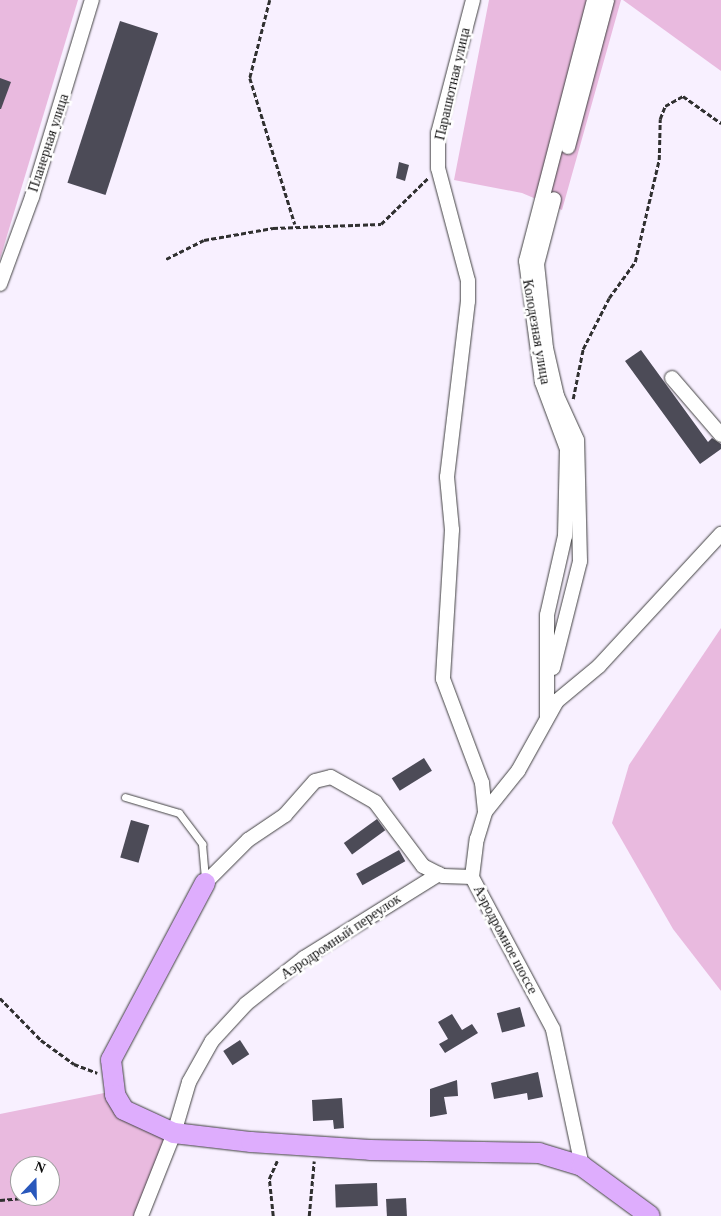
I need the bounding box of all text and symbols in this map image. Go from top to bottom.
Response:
street label: Парашютная улица [432,26,474,142]
street label: Планерная улица [25,92,73,194]
street label: Колодезная улица [518,278,554,386]
street label: Аэродромное шоссе [469,883,541,997]
street label: Аэродромный переулок [278,891,404,983]
north arrow [10,1156,60,1206]
text: N [33,1159,48,1176]

